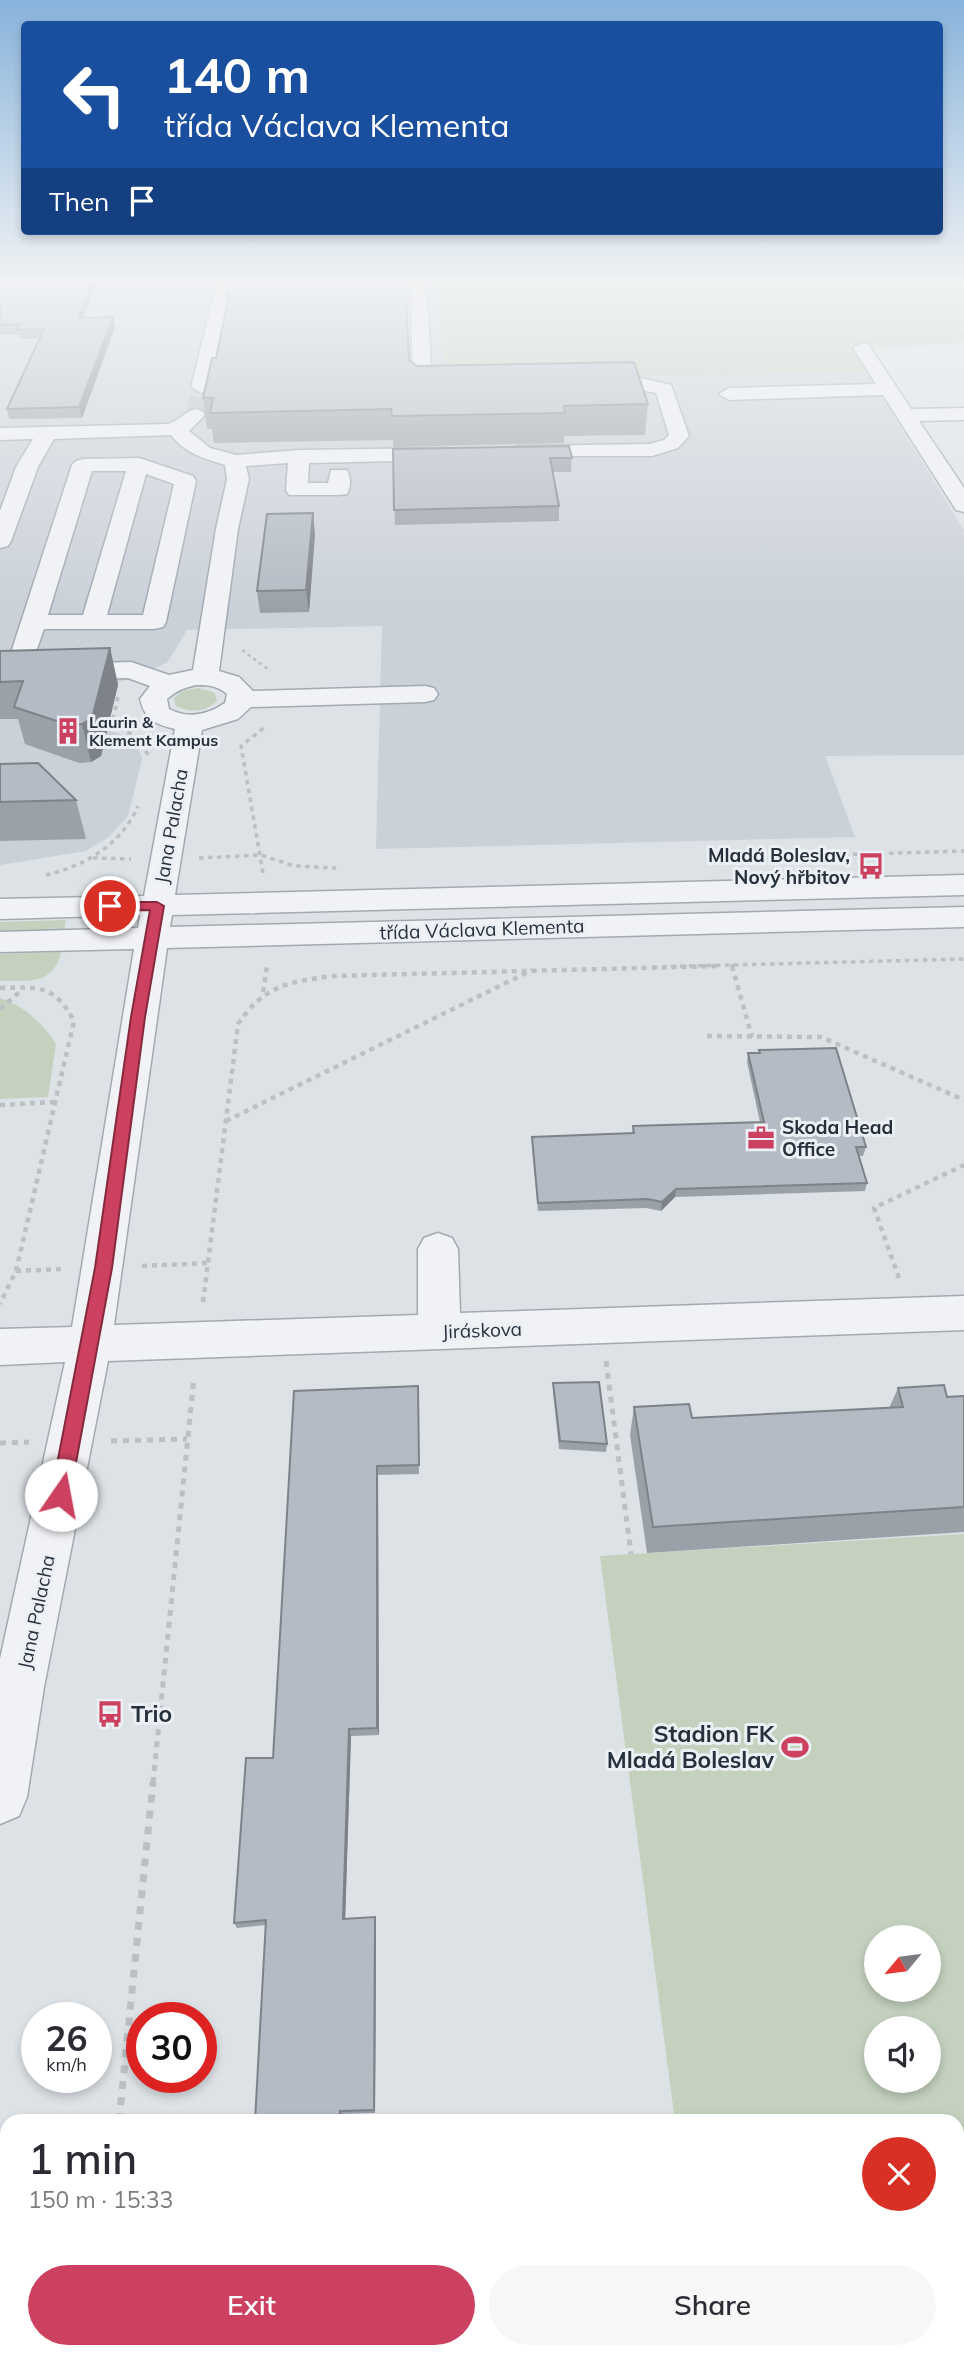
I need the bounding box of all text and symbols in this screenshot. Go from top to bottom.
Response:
text: 140 m [164,44,310,105]
icon: left [49,49,140,140]
text: třída Václava Klementa [164,105,509,145]
icon: arrive [123,182,161,220]
text: Then [49,185,109,218]
place label: Laurin & Klement Kampus [89,712,218,750]
building icon: Laurin & Klement Kampus [53,716,83,746]
street label: Jana Palacha [149,767,193,885]
place label: Mladá Boleslav, Nový hřbitov [708,843,851,889]
bus stop icon: Mladá Boleslav, Nový hřbitov [856,851,886,881]
pin [80,876,140,936]
icon: arrive [91,887,129,925]
street label: třída Václava Klementa [379,913,585,945]
place label: Skoda Head Office [782,1115,893,1161]
office icon: Skoda Head Office [746,1123,776,1153]
street label: Jiráskova [442,1317,522,1343]
position arrow [24,1458,98,1532]
street label: Jana Palacha [12,1553,60,1671]
bus stop icon: Trio [95,1699,125,1729]
place label: Trio [131,1699,172,1728]
place label: Stadion FK Mladá Boleslav [607,1719,776,1774]
sports icon: Stadion FK Mladá Boleslav [780,1732,810,1762]
north arrow [864,1925,942,2002]
map controls [864,1925,941,2093]
speed limit sign: 30 [126,2002,217,2093]
text: 26 [45,2016,88,2060]
button: sound [864,2016,941,2093]
text: km/h [46,2053,87,2076]
text: 1 min [28,2132,137,2185]
button: close [862,2137,936,2211]
text: 150 m · 15:33 [28,2185,173,2214]
button: Exit [28,2265,475,2345]
button: Share [489,2265,936,2345]

